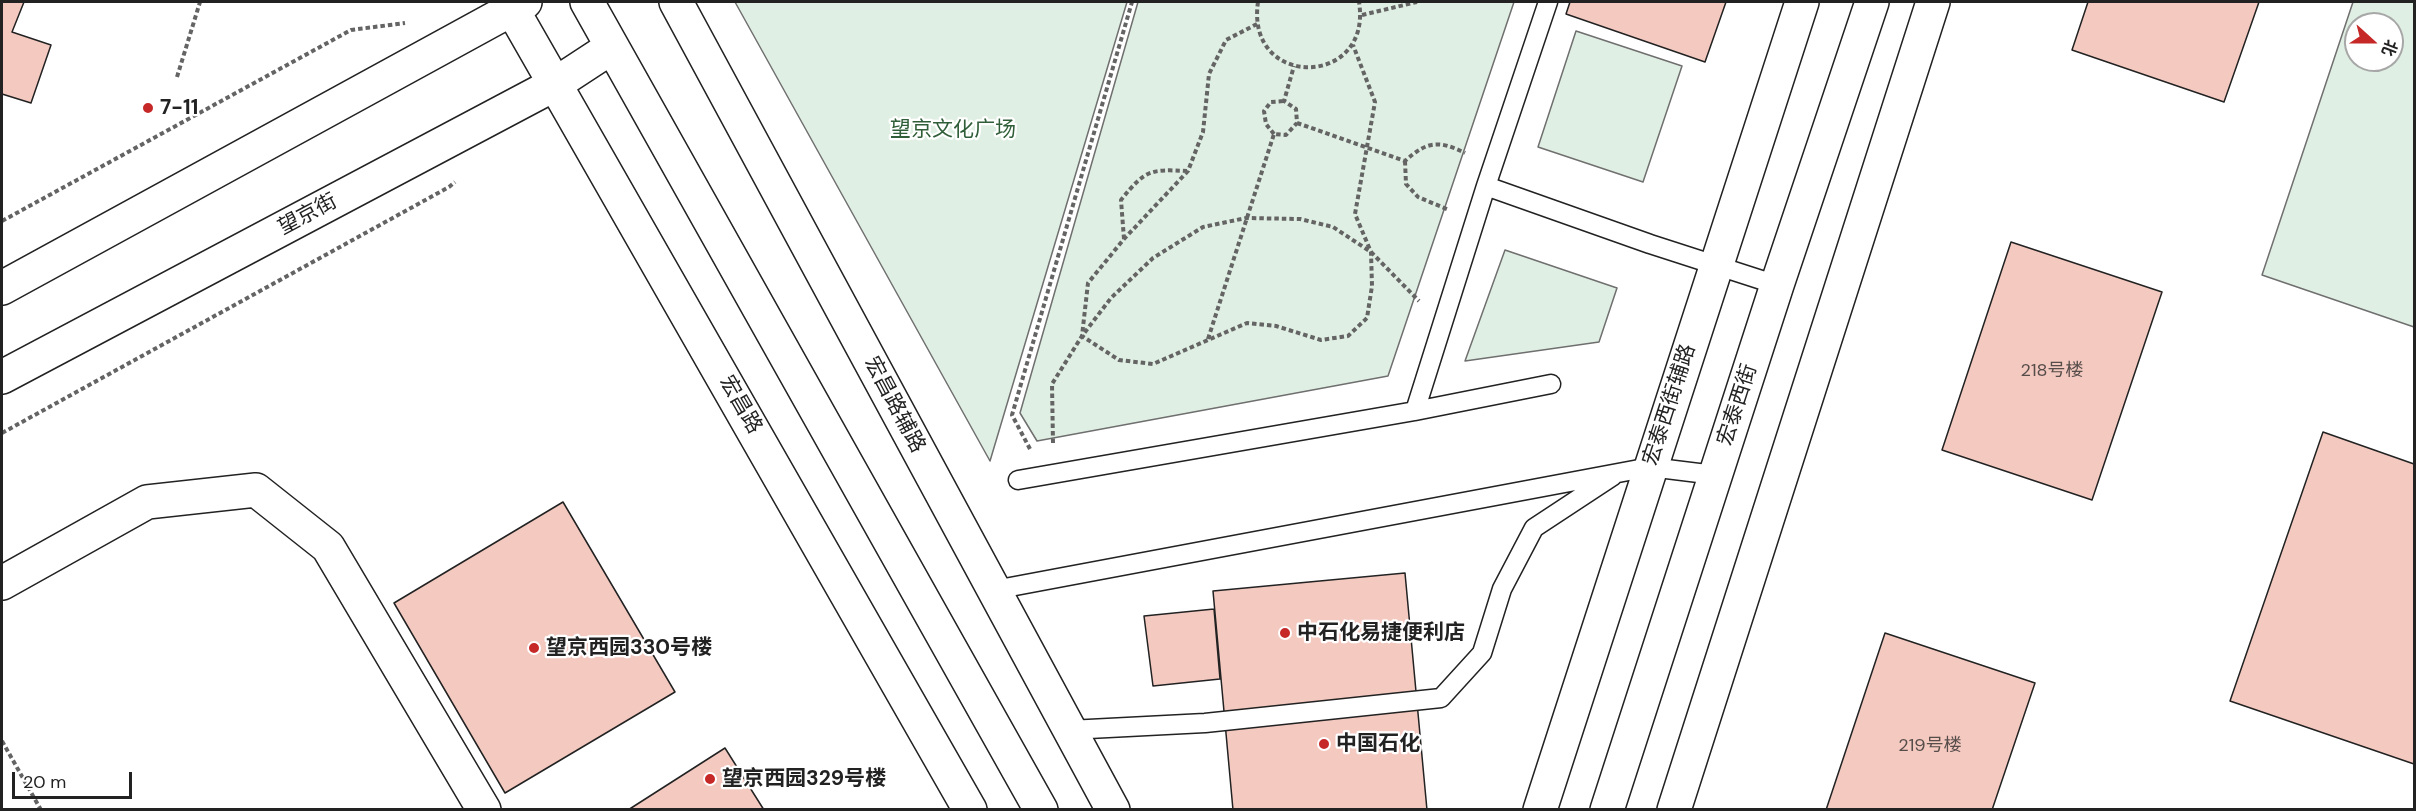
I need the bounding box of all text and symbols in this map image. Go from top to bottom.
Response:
north arrow [2344,12,2404,72]
text: 北 [2377,37,2402,59]
place label: 7-11 [160,95,198,121]
marker: 7-11 [141,101,155,115]
park label: 望京文化广场 [890,117,1016,143]
street label: 望京街 [274,189,342,241]
street label: 宏泰西街辅路 [1639,341,1701,469]
street label: 宏昌路辅路 [858,353,930,457]
house number: 218号楼 [2021,360,2083,382]
street label: 宏泰西街 [1713,361,1763,449]
street label: 宏昌路 [713,371,767,439]
place label: 中石化易捷便利店 [1297,620,1465,646]
marker: 中石化易捷便利店 [1278,626,1292,640]
place label: 望京西园330号楼 [546,635,712,661]
marker: 望京西园330号楼 [527,641,541,655]
place label: 中国石化 [1336,731,1420,757]
house number: 219号楼 [1898,735,1962,757]
marker: 中国石化 [1317,737,1331,751]
scale bar [15,760,135,798]
place label: 望京西园329号楼 [722,766,886,792]
text: 20 m [23,770,66,794]
marker: 望京西园329号楼 [703,772,717,786]

